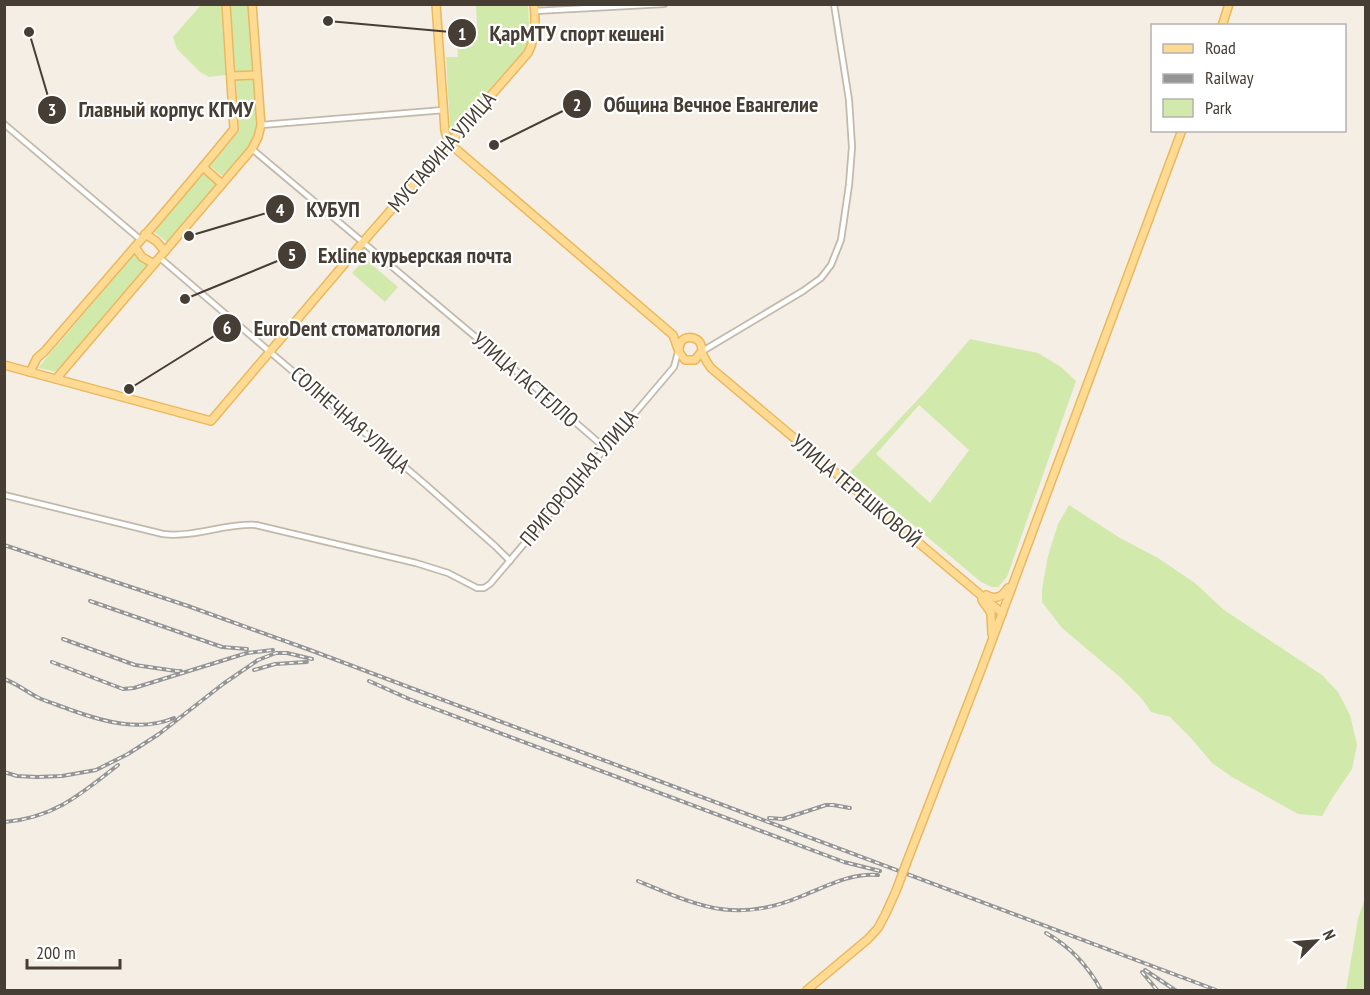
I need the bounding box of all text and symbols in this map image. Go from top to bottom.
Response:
callout: ҚарМТУ спорт кешені [447,13,677,53]
text: ҚарМТУ спорт кешені [490,19,665,47]
text: 1 [458,22,466,45]
legend [1151,24,1346,132]
text: Road [1205,36,1236,59]
text: Railway [1205,66,1254,89]
callout: Община Вечное Евангелие [562,84,831,124]
street label: МУСТАФИНА УЛИЦА [382,86,501,218]
callout: Главный корпус КГМУ [37,90,266,130]
text: Община Вечное Евангелие [604,90,818,118]
text: 2 [573,93,581,116]
text: Главный корпус КГМУ [79,95,254,123]
text: Park [1205,96,1232,119]
text: 3 [48,98,56,121]
callout: КУБУП [265,189,372,229]
text: КУБУП [306,195,360,223]
text: 4 [276,198,285,221]
callout: Exline курьерская почта [277,235,524,275]
text: Exline курьерская почта [318,241,512,269]
text: 5 [288,243,296,266]
callout: EuroDent стоматология [212,308,452,348]
text: EuroDent стоматология [254,314,440,342]
text: 6 [223,316,231,339]
street label: УЛИЦА ГАСТЕЛЛО [467,326,584,433]
street label: СОЛНЕЧНАЯ УЛИЦА [285,360,416,479]
street label: ПРИГОРОДНАЯ УЛИЦА [514,404,644,551]
street label: УЛИЦА ТЕРЕШКОВОЙ [786,428,927,553]
north arrow [1286,911,1346,971]
text: N [1319,927,1340,943]
scale bar [27,932,120,970]
text: 200 m [36,941,76,964]

